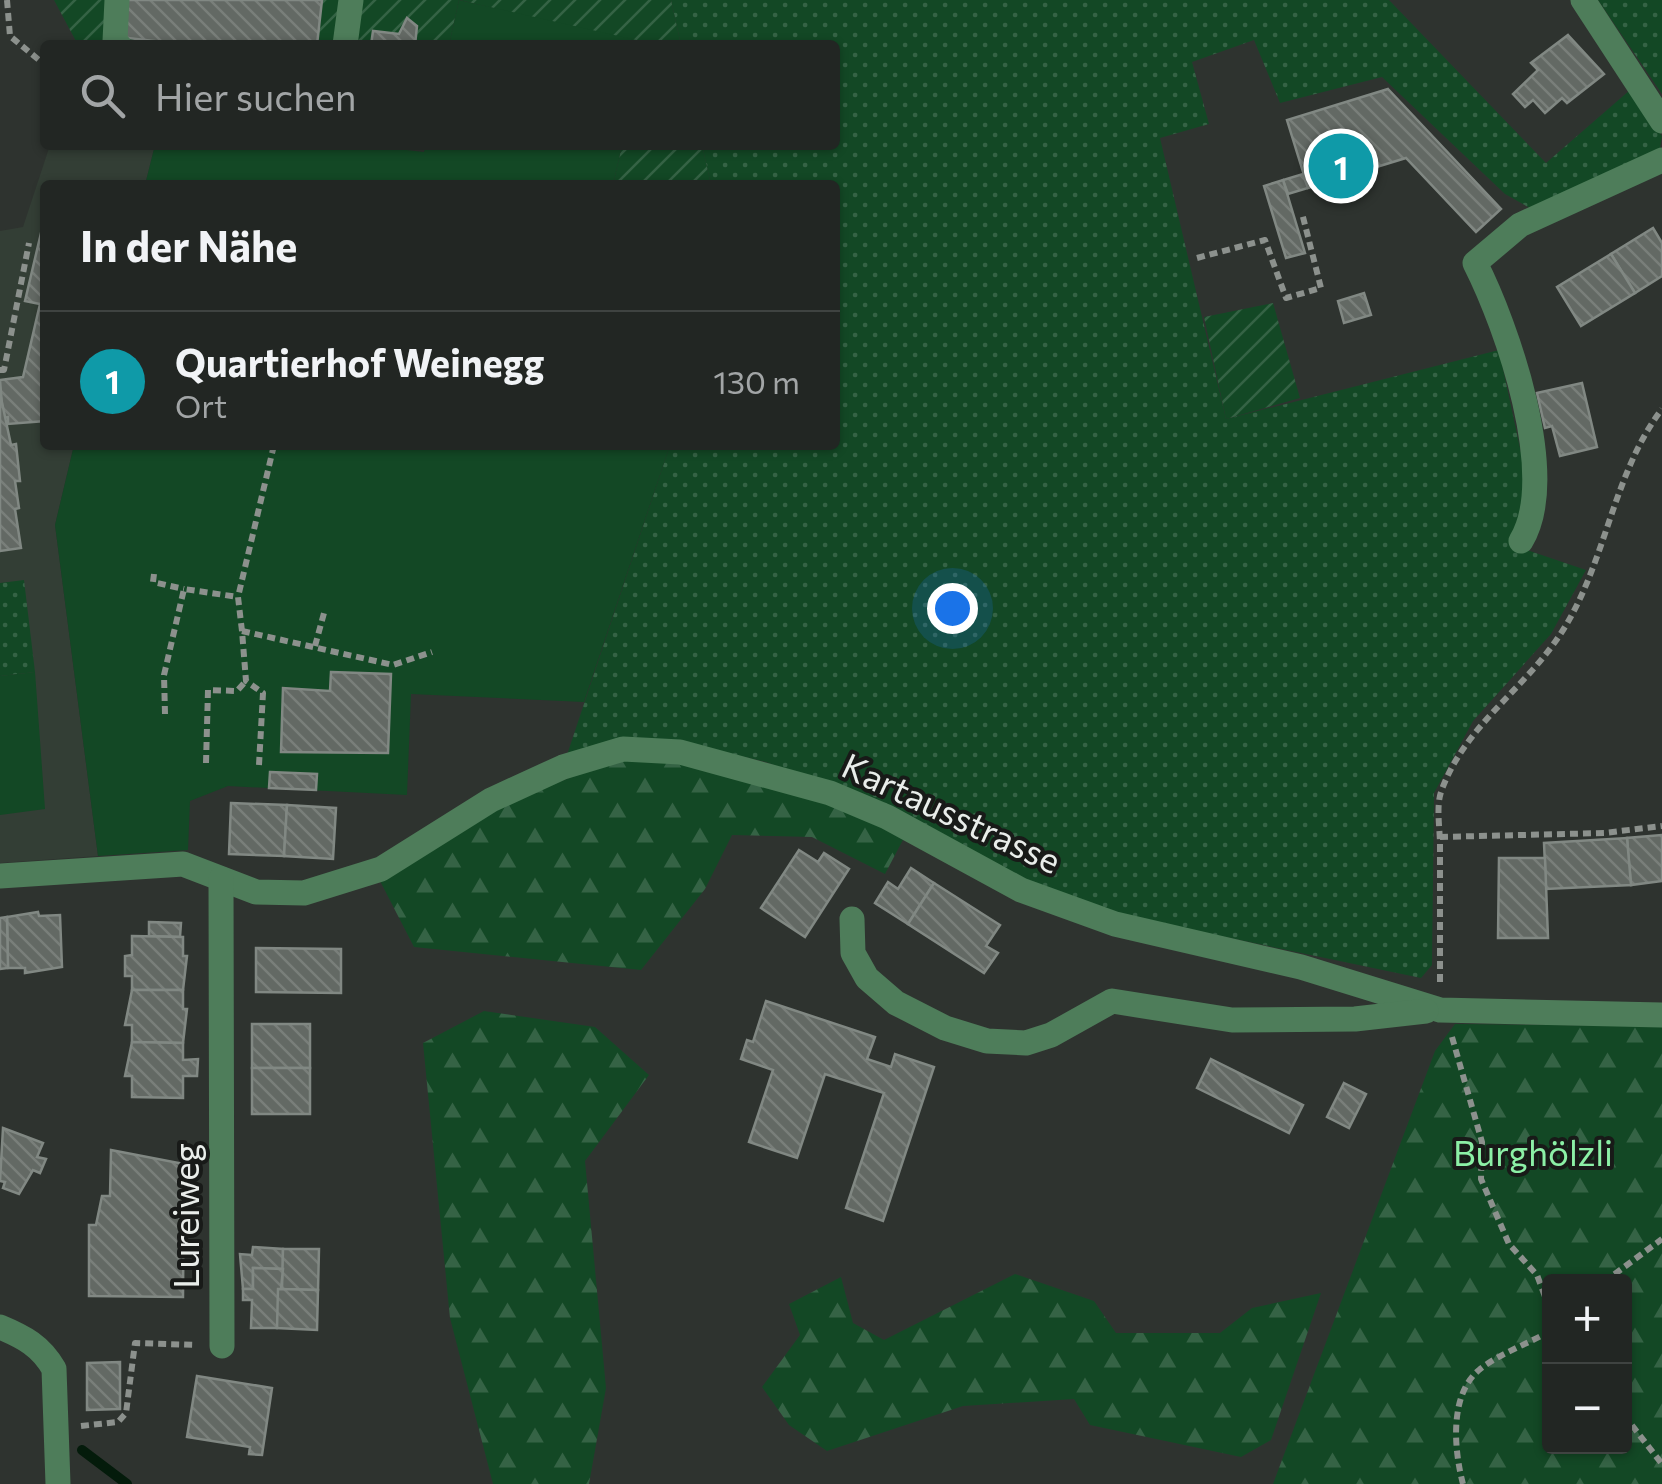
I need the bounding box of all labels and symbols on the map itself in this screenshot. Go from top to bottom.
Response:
pin: 1 [1308,128,1374,204]
your location [927,583,978,634]
street label: Kartausstrasse [836,742,1068,881]
park label: Burghölzli [1453,1130,1613,1173]
street label: Lureiweg [163,1143,206,1289]

